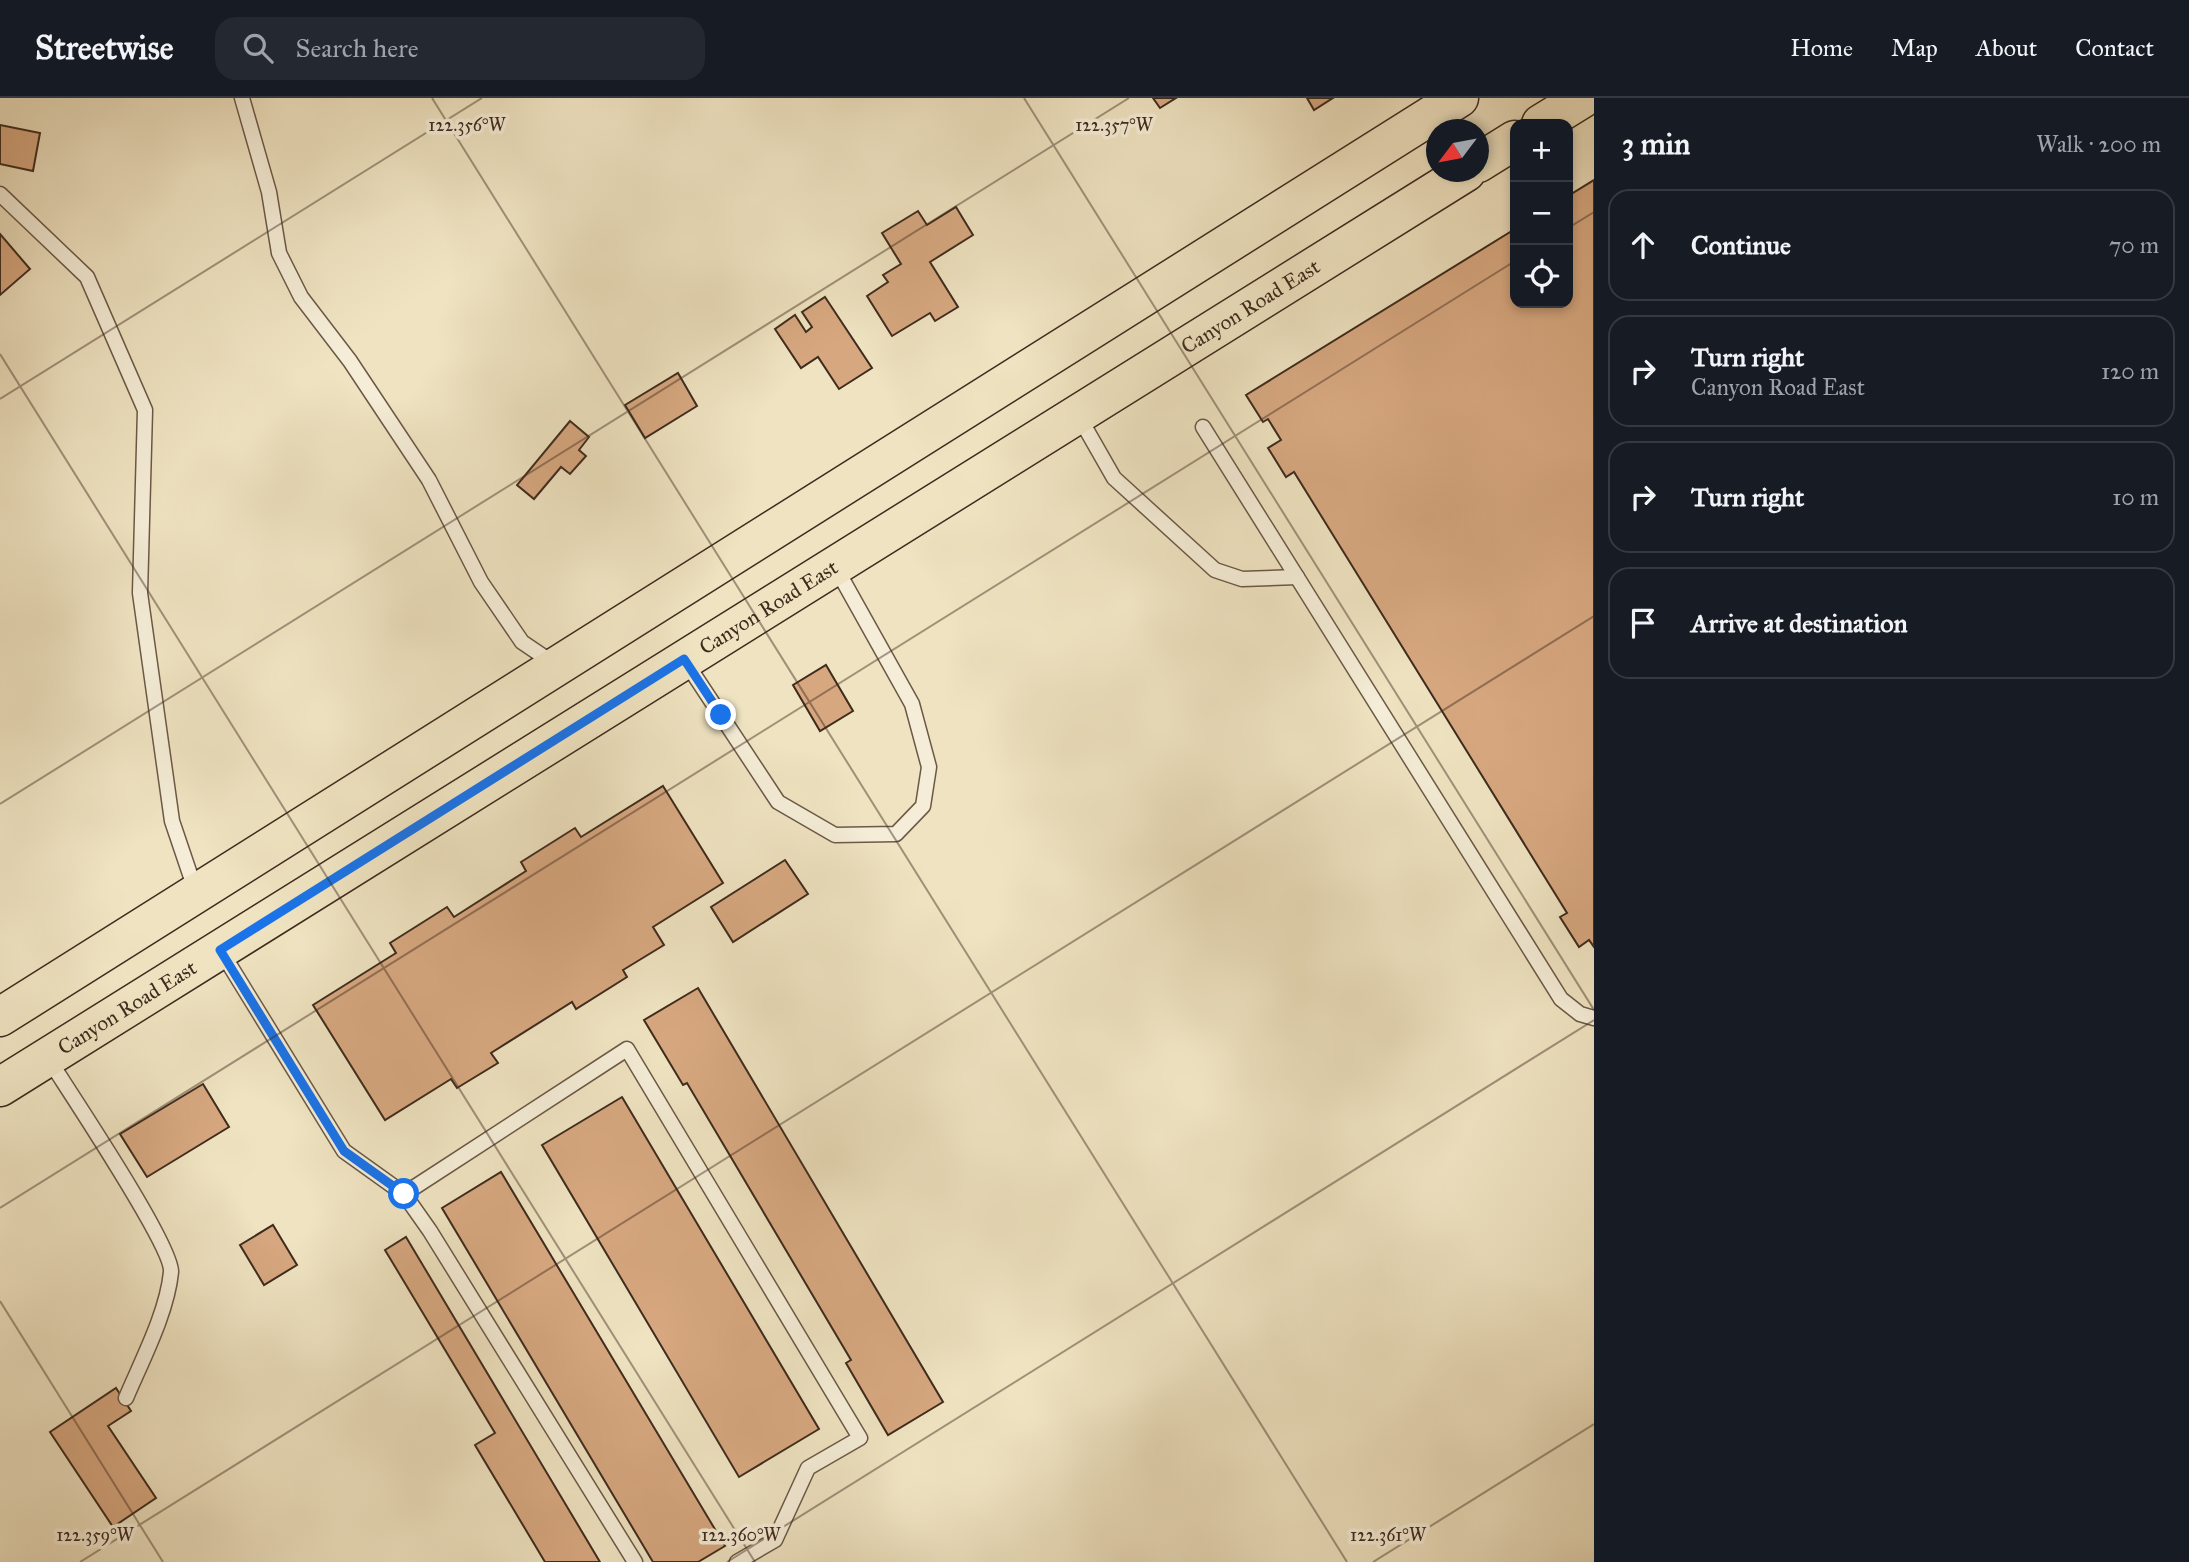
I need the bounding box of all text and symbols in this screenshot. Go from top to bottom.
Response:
search box [215,17,705,80]
text: Streetwise [35,28,173,68]
icon: search [239,29,277,67]
text: Search here [295,32,418,64]
text: Home [1790,33,1853,63]
text: Map [1891,33,1938,63]
text: About [1976,33,2037,63]
text: Contact [2075,33,2154,63]
text: 122.356°W [428,114,507,136]
text: 122.357°W [1075,114,1154,136]
north arrow [1426,119,1489,182]
map controls [1510,119,1573,308]
button: + [1510,119,1573,182]
text: 3 min [1622,126,1690,162]
text: Walk · 200 m [2036,130,2161,158]
button: − [1510,182,1573,245]
icon: ahead [1624,226,1662,264]
text: Continue [1691,229,1791,261]
text: 70 m [2109,231,2159,259]
button: locate [1510,245,1573,308]
street label: Canyon Road East [1176,253,1325,360]
text: Turn right [1691,341,1804,373]
icon: right [1624,352,1662,390]
text: 120 m [2101,357,2159,385]
text: Canyon Road East [1691,373,1865,401]
icon: right [1624,478,1662,516]
text: Turn right [1691,481,1804,513]
text: 10 m [2112,483,2159,511]
street label: Canyon Road East [694,554,843,660]
icon: arrive [1624,604,1662,642]
text: Arrive at destination [1691,607,1908,639]
route end [705,699,736,730]
street label: Canyon Road East [53,954,202,1061]
route start [388,1178,419,1209]
text: 122.359°W [56,1524,135,1546]
text: 122.360°W [701,1524,782,1546]
text: 122.361°W [1350,1524,1427,1546]

